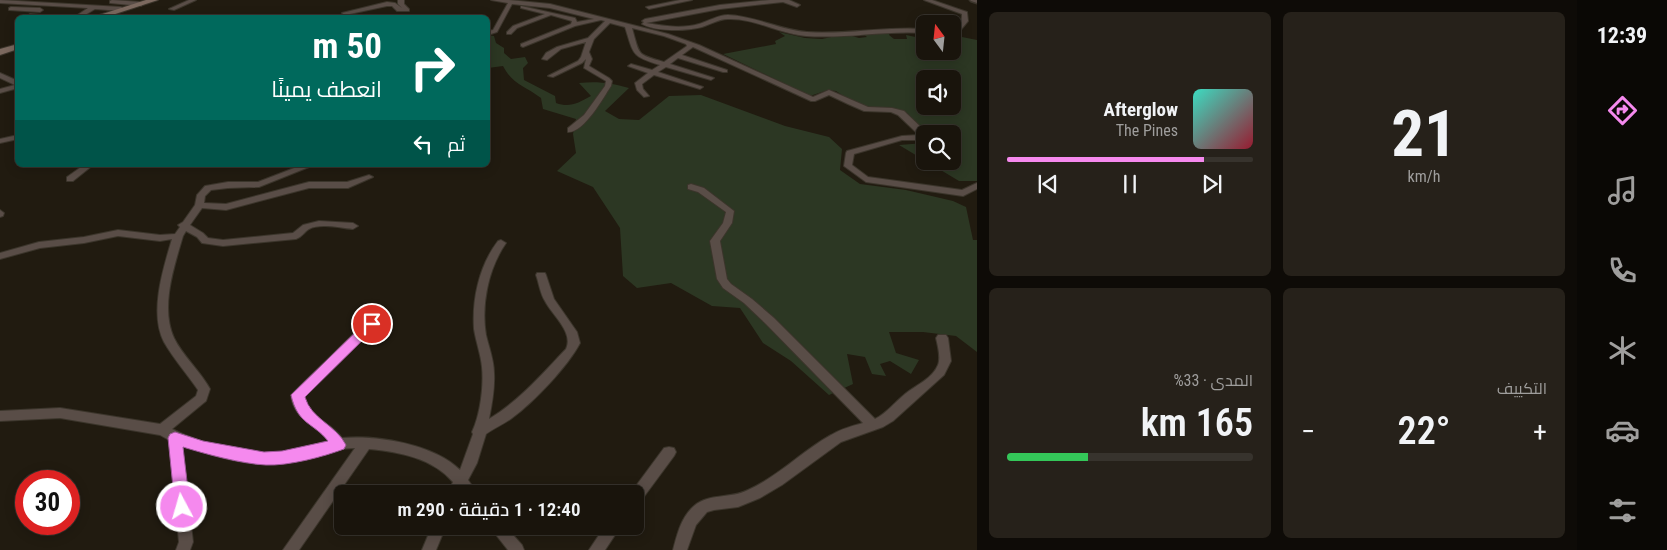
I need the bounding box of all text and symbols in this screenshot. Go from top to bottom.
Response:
north arrow [916,15,961,60]
map controls [916,15,961,170]
text: 12:39 [1597,23,1647,48]
text: 50 m [313,26,382,67]
icon: right [400,35,465,100]
button: sound [916,70,961,115]
text: انعطف يمينًا [271,77,382,102]
icon: directions [1605,93,1640,128]
text: 21 [1391,96,1457,172]
text: Afterglow [1104,98,1178,121]
text: The Pines [1116,121,1178,140]
button: search [916,125,961,170]
icon: left [409,130,437,158]
text: ثم [447,133,465,156]
text: km/h [1408,167,1440,186]
icon: previous [1034,170,1062,198]
icon: pause [1116,170,1144,198]
icon: next [1198,170,1226,198]
icon: music [1605,173,1640,208]
icon: phone [1605,253,1640,288]
pin [351,303,393,345]
icon: arrive [358,310,386,338]
icon: climate [1605,333,1640,368]
text: المدى · 33% [1173,371,1253,390]
text: التكييف [1497,379,1547,398]
text: 165 km [1141,401,1253,445]
text: 22° [1398,409,1450,453]
icon: car [1605,413,1640,448]
text: − [1301,415,1315,448]
text: + [1533,415,1547,448]
speed limit sign: 30 [15,470,80,535]
position arrow [155,480,207,532]
icon: filters [1605,493,1640,528]
text: 12:40 · 1 دقيقة · 290 m [398,498,580,521]

